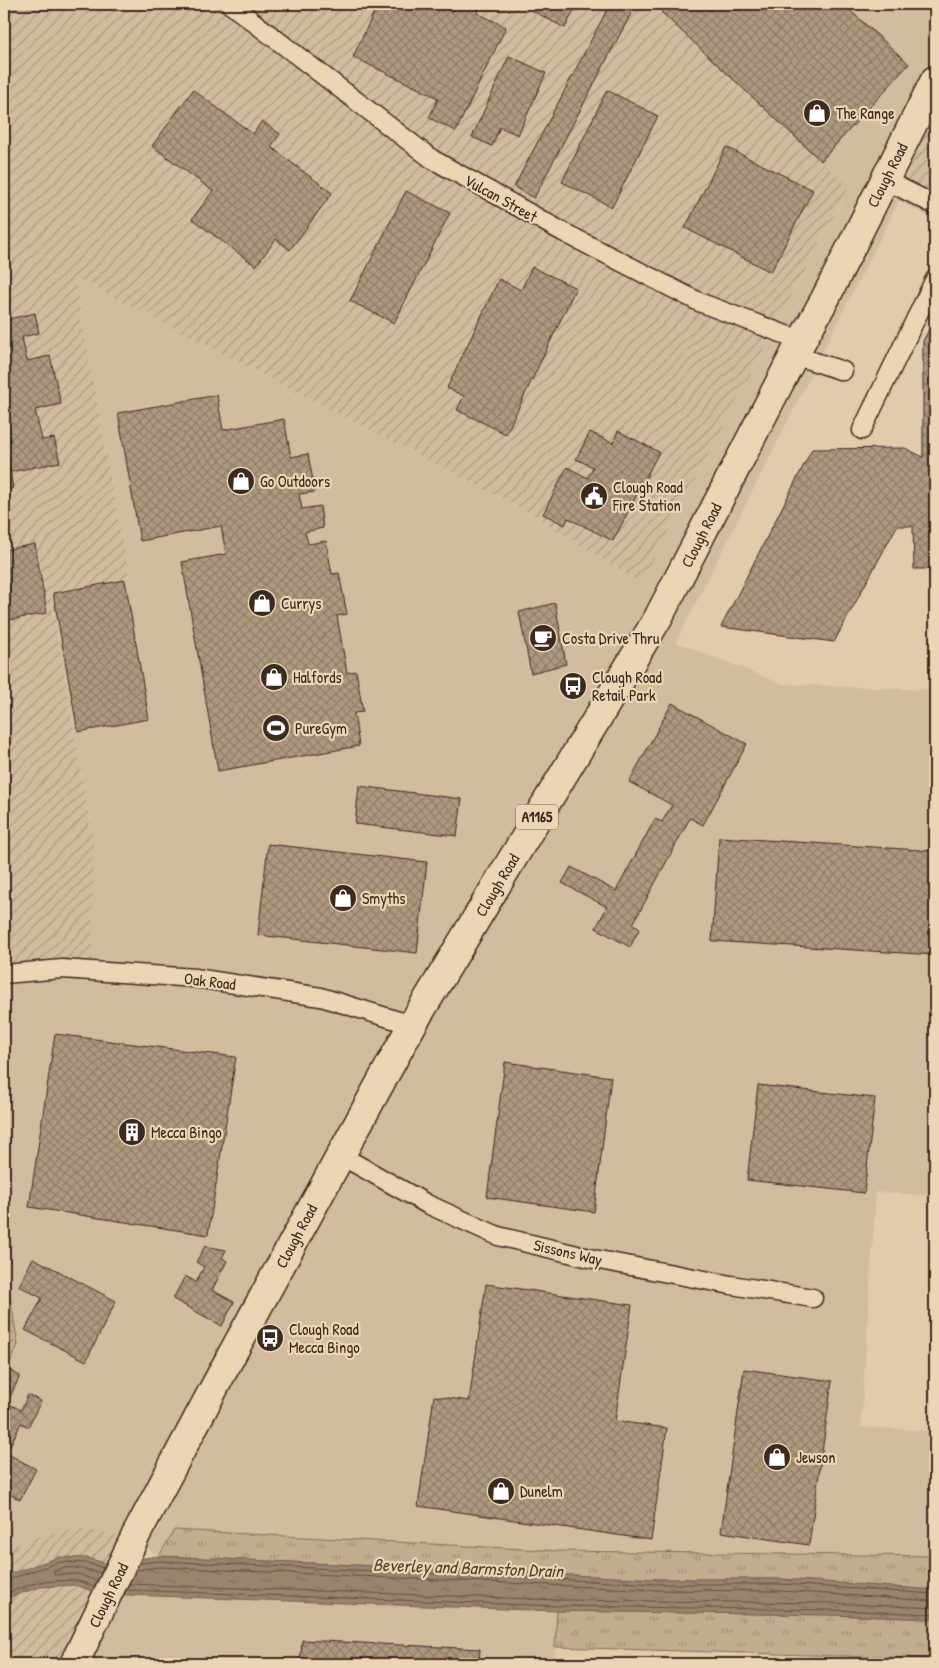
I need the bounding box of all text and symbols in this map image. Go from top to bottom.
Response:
shop icon: The Range [802,98,832,128]
place label: The Range [836,102,895,124]
street label: Clough Road [861,139,913,211]
street label: Vulcan Street [461,169,542,227]
shop icon: Go Outdoors [226,466,256,496]
place label: Go Outdoors [260,470,330,492]
place label: Clough Road Fire Station [612,476,683,516]
public building icon: Clough Road Fire Station [579,481,609,511]
street label: Clough Road [675,499,727,571]
shop icon: Currys [247,588,277,618]
place label: Currys [281,592,321,614]
cafe icon: Costa Drive Thru [528,623,558,653]
place label: Costa Drive Thru [562,627,660,649]
shop icon: Halfords [259,662,289,692]
place label: Halfords [293,666,342,688]
place label: Clough Road Retail Park [592,666,662,706]
bus stop icon: Clough Road Retail Park [558,671,588,701]
sports icon: PureGym [261,713,291,743]
place label: PureGym [295,717,347,739]
road number: A1165 [516,804,558,830]
street label: Clough Road [470,849,524,921]
shop icon: Smyths [328,883,358,913]
place label: Smyths [362,887,405,909]
street label: Oak Road [183,967,237,995]
building icon: Mecca Bingo [117,1117,147,1147]
place label: Mecca Bingo [151,1121,222,1143]
street label: Clough Road [270,1200,322,1272]
street label: Sissons Way [532,1233,605,1271]
place label: Clough Road Mecca Bingo [289,1318,360,1358]
bus stop icon: Clough Road Mecca Bingo [255,1323,285,1353]
shop icon: Jewson [762,1442,792,1472]
place label: Jewson [796,1446,836,1468]
shop icon: Dunelm [486,1476,516,1506]
place label: Dunelm [520,1480,563,1502]
water label: Beverley and Barmston Drain [372,1552,565,1583]
street label: Clough Road [83,1559,133,1631]

